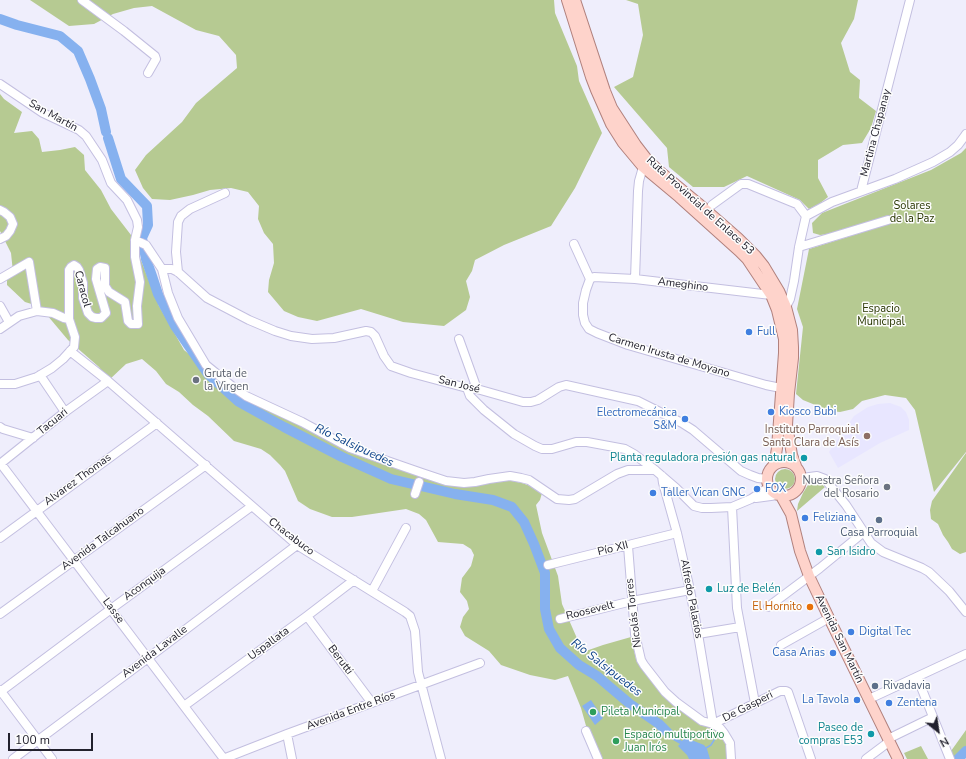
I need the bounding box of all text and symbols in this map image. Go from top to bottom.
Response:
street label: Martina Chapanay [858,88,894,178]
street label: San Martín [26,97,80,135]
street label: Ruta Provincial de Enlace 53 [643,154,757,258]
park label: Solares de la Paz [890,199,934,225]
street label: Caracol [71,269,93,309]
street label: Ameghino [657,275,709,295]
park label: Espacio Municipal [857,302,905,328]
place label: Full [757,325,776,339]
marker: Full [744,327,754,337]
street label: Carmen Irusta de Moyano [607,331,731,381]
place label: Gruta de la Virgen [204,367,248,393]
street label: San José [437,373,481,397]
marker: Gruta de la Virgen [191,375,201,385]
place label: Kiosco Bubi [779,405,836,419]
street label: Tacuari [35,406,71,438]
place label: Electromecánica S&M [597,406,677,432]
marker: Kiosco Bubi [766,407,776,417]
marker: Electromecánica S&M [680,414,690,424]
water label: Río Salsipuedes [312,421,396,471]
place label: Instituto Parroquial Santa Clara de Asís [762,423,859,449]
marker: Instituto Parroquial Santa Clara de Asís [862,431,872,441]
street label: Alvarez Thomas [42,451,114,509]
place label: Planta reguladora presión gas natural [610,451,796,465]
marker: Planta reguladora presión gas natural [799,453,809,463]
place label: Nuestra Señora del Rosario [803,474,879,500]
place label: FOX [765,482,786,496]
marker: Nuestra Señora del Rosario [882,482,892,492]
marker: FOX [752,484,762,494]
place label: Taller Vican GNC [661,486,745,500]
marker: Taller Vican GNC [648,488,658,498]
street label: Avenida Talcahuano [59,504,147,574]
place label: Feliziana [813,511,856,525]
marker: Feliziana [800,513,810,523]
street label: Chacabuco [265,515,317,559]
marker: Casa Parroquial [874,515,884,525]
place label: Casa Parroquial [840,526,918,540]
street label: Pío XII [596,539,630,559]
place label: San Isidro [827,545,876,559]
marker: San Isidro [814,547,824,557]
street label: Alfredo Palacios [677,558,705,640]
street label: Aconquija [121,564,169,604]
street label: Nicolás Torres [623,578,645,648]
place label: Luz de Belén [717,582,781,596]
marker: Luz de Belén [704,584,714,594]
street label: Avenida San Martín [812,593,866,685]
street label: Lasse [99,596,127,626]
street label: Roosevelt [565,599,615,623]
place label: El Hornito [752,600,802,614]
marker: El Hornito [805,602,815,612]
street label: Avenida Lavalle [120,623,190,681]
street label: Uspallata [246,625,292,663]
place label: Digital Tec [859,625,911,639]
marker: Digital Tec [846,627,856,637]
water label: Río Salsipuedes [568,636,644,700]
street label: Berutti [325,643,355,677]
place label: Casa Arias [772,646,825,660]
marker: Casa Arias [828,648,838,658]
place label: Rivadavia [883,679,931,693]
marker: Rivadavia [870,681,880,691]
street label: Avenida Entre Ríos [305,689,397,733]
street label: De Gasperi [721,689,775,725]
place label: La Tavola [802,693,849,707]
marker: La Tavola [852,695,862,705]
place label: Zentena [897,696,937,710]
marker: Zentena [884,698,894,708]
place label: Pileta Municipal [601,705,680,719]
marker: Pileta Municipal [588,707,598,717]
north arrow [918,711,958,751]
place label: Paseo de compras E53 [799,721,863,747]
scale bar [10,725,95,751]
place label: Espacio multiportivo Juan Irós [624,728,724,754]
marker: Paseo de compras E53 [866,729,876,739]
text: 100 m [15,732,50,748]
text: N [937,733,952,750]
marker: Espacio multiportivo Juan Irós [611,736,621,746]

